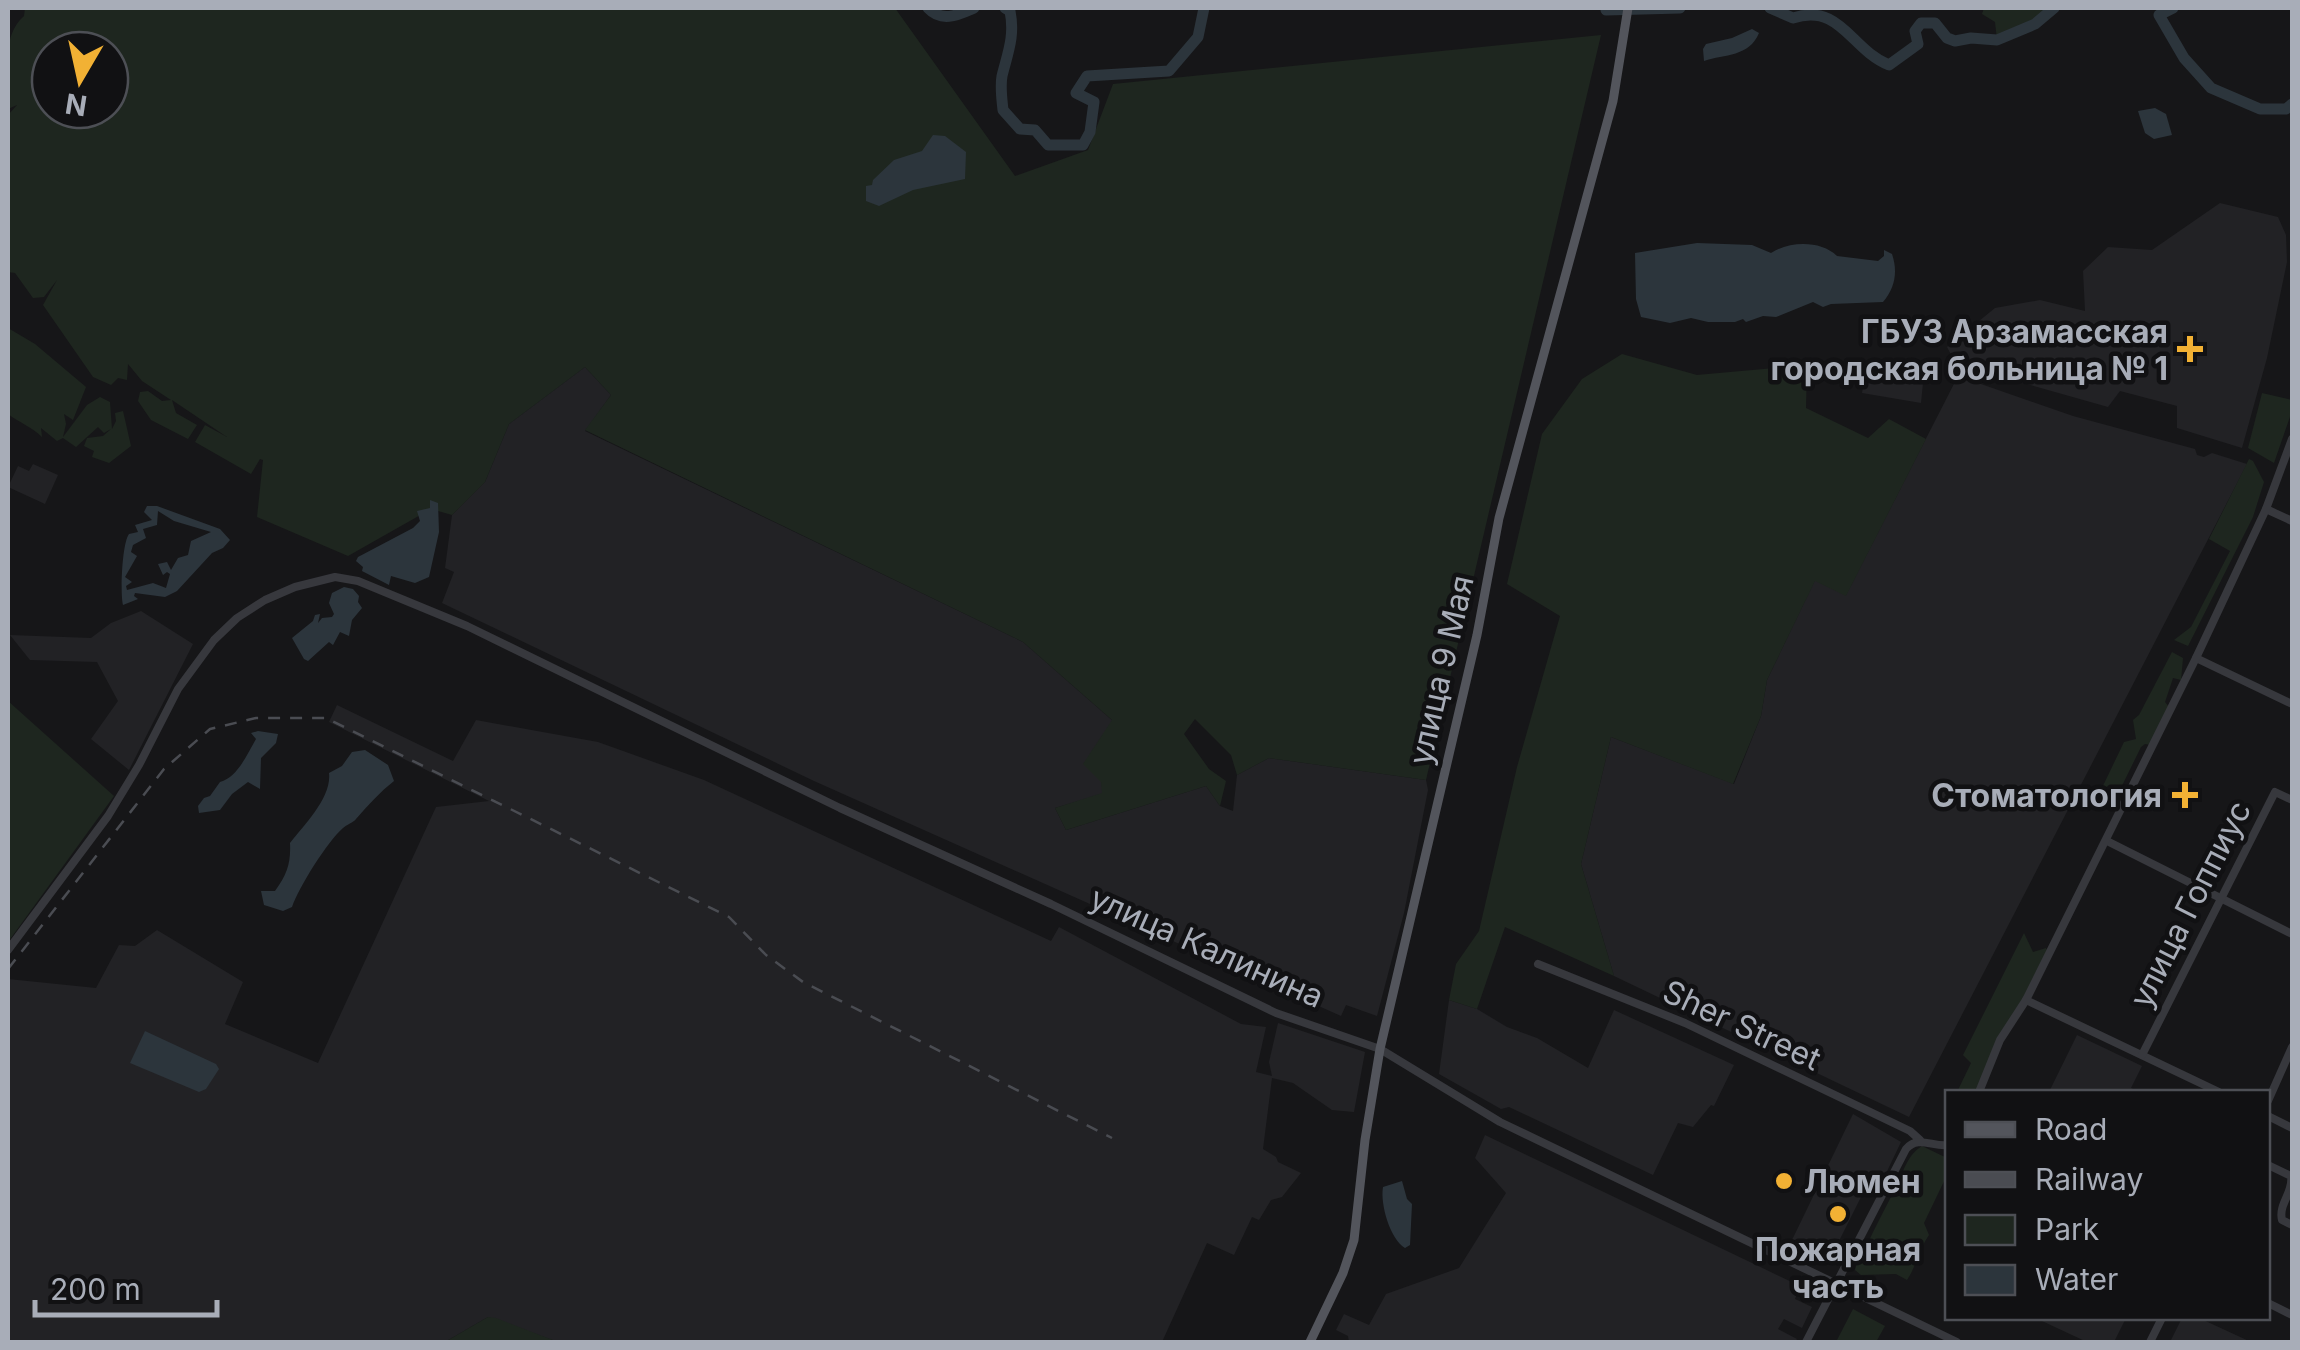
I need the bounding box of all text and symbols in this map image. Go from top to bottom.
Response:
north arrow [30,30,130,130]
text: N [63,86,89,123]
place label: ГБУЗ Арзамасская городская больница № 1 [1770,312,2168,388]
marker: ГБУЗ Арзамасская городская больница № 1 [2177,336,2203,362]
street label: улица 9 Мая [1400,571,1482,769]
place label: Стоматология [1931,776,2162,815]
marker: Стоматология [2172,782,2198,808]
street label: улица Гоппиус [2121,794,2259,1014]
street label: улица Калинина [1084,878,1330,1016]
street label: Sher Street [1657,972,1827,1078]
legend [1945,1090,2270,1320]
text: Road [2035,1111,2107,1147]
text: Railway [2035,1161,2143,1197]
place label: Люмен [1804,1162,1921,1201]
marker: Люмен [1773,1170,1795,1192]
marker: Пожарная часть [1827,1203,1849,1225]
text: Park [2035,1211,2100,1247]
place label: Пожарная часть [1755,1230,1921,1306]
scale bar [35,1255,218,1317]
text: Water [2035,1261,2118,1297]
text: 200 m [50,1271,141,1307]

